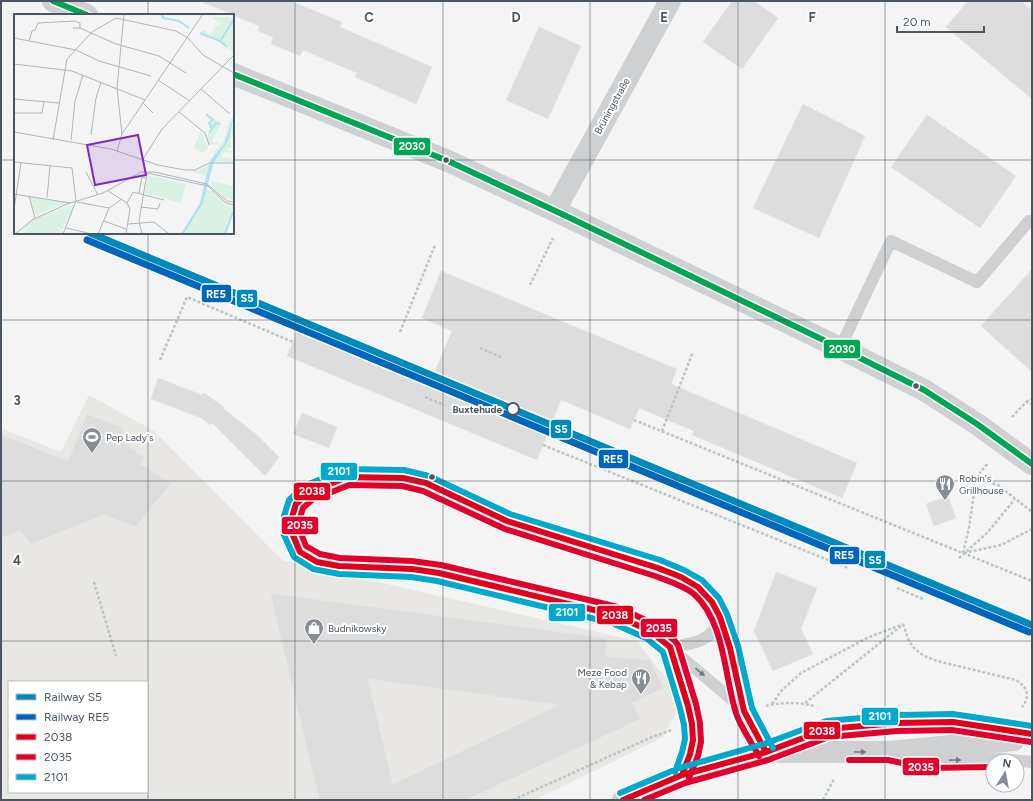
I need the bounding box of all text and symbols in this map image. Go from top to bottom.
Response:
scale bar [897,8,984,34]
text: C [364,10,374,25]
text: D [511,10,521,25]
text: E [660,10,668,25]
text: F [808,10,816,25]
inset map [14,14,234,234]
text: 20 m [903,15,931,29]
street label: Brüningstraße [591,75,633,136]
line badge: 2030 [393,137,431,156]
text: 2030 [399,140,425,153]
unlabelled marker [441,155,451,165]
line badge: RE5 [201,284,232,303]
text: RE5 [206,288,226,301]
line badge: S5 [236,289,258,308]
text: S5 [240,292,254,305]
line badge: 2030 [823,339,861,359]
text: 2030 [829,343,855,356]
unlabelled marker [911,381,921,391]
text: 3 [13,393,21,408]
marker: Buxtehude [506,402,520,416]
place label: Buxtehude [453,403,502,416]
line badge: S5 [550,419,572,439]
text: S5 [554,423,568,436]
sports icon: Pep Lady's [81,426,103,454]
place label: Pep Lady's [106,431,154,444]
line badge: RE5 [598,449,629,469]
text: RE5 [603,453,623,466]
line badge: 2101 [320,462,358,481]
text: 2101 [328,465,350,478]
unlabelled marker [427,472,437,482]
place label: Robin's Grillhouse [959,472,1004,497]
restaurant icon: Robin's Grillhouse [934,473,956,501]
line badge: 2038 [293,482,331,501]
text: 2038 [299,485,325,498]
line badge: 2035 [281,516,319,535]
text: 2035 [287,519,313,532]
line badge: RE5 [829,546,860,565]
text: RE5 [834,549,854,562]
line badge: S5 [864,550,886,569]
text: 4 [13,553,21,568]
text: S5 [868,554,882,567]
line badge: 2101 [548,603,586,622]
line badge: 2038 [596,605,634,625]
text: 2101 [556,606,578,619]
text: 2038 [602,609,628,622]
shop icon: Budnikowsky [303,617,325,645]
line badge: 2035 [640,618,678,638]
place label: Budnikowsky [328,622,387,635]
text: 2035 [646,622,672,635]
place label: Meze Food & Kebap [577,666,627,691]
restaurant icon: Meze Food & Kebap [630,667,652,695]
one-way arrow [695,668,705,677]
legend [8,681,148,793]
text: Railway S5 [44,690,102,704]
line badge: 2101 [861,707,899,726]
text: Railway RE5 [44,710,109,724]
text: 2101 [869,710,891,723]
line badge: 2038 [803,721,841,740]
text: 2038 [809,725,835,738]
text: 2038 [44,730,72,744]
one-way arrow [854,749,867,755]
text: 2035 [44,750,72,764]
north arrow [985,753,1025,793]
text: N [1001,756,1012,771]
line badge: 2035 [902,757,940,776]
one-way arrow [949,757,962,763]
text: 2035 [908,761,934,774]
text: 2101 [44,770,68,784]

